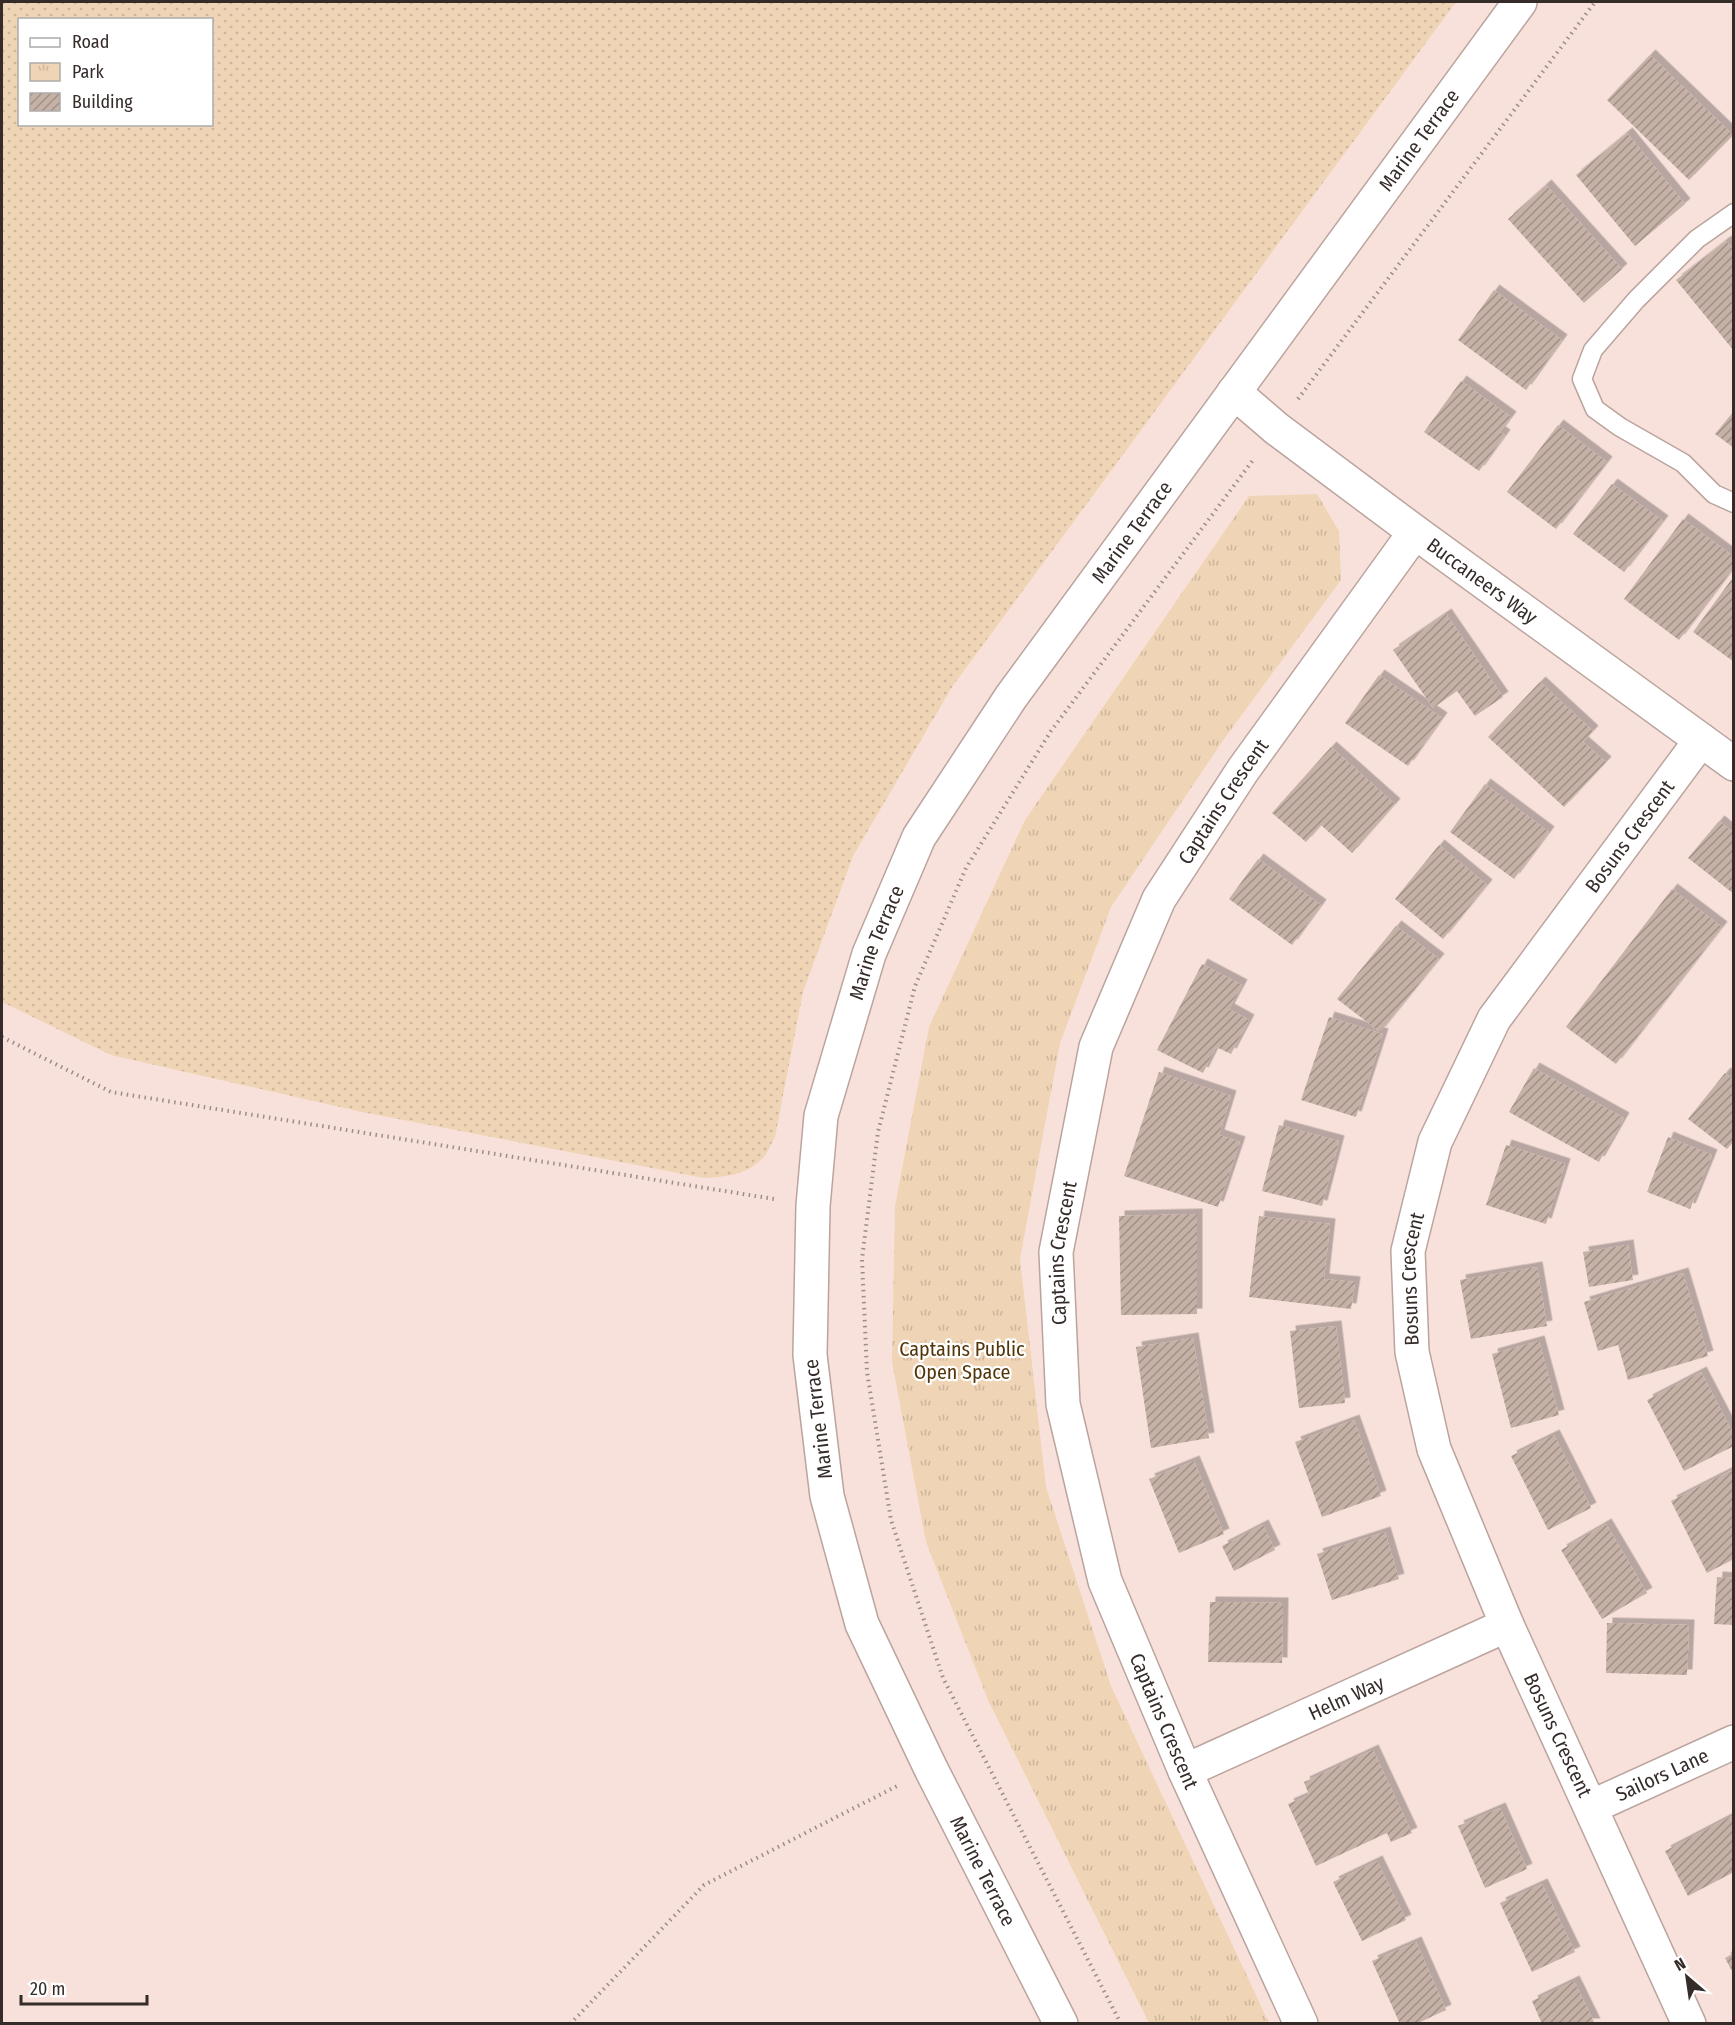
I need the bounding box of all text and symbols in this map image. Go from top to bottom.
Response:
legend [18,18,213,126]
text: Road [72,31,109,53]
text: Park [72,61,105,83]
street label: Marine Terrace [1374,84,1464,196]
text: Building [72,91,133,113]
street label: Marine Terrace [1086,476,1177,588]
street label: Buccaneers Way [1422,533,1542,629]
street label: Captains Crescent [1173,734,1274,869]
street label: Bosuns Crescent [1580,775,1680,897]
street label: Marine Terrace [844,882,909,1003]
street label: Captains Crescent [1044,1178,1082,1326]
street label: Bosuns Crescent [1395,1209,1429,1346]
park label: Captains Public Open Space [899,1337,1025,1384]
street label: Marine Terrace [799,1358,837,1480]
street label: Captains Crescent [1125,1649,1204,1793]
street label: Bosuns Crescent [1519,1669,1597,1801]
street label: Helm Way [1305,1670,1388,1725]
street label: Sailors Lane [1612,1743,1712,1806]
street label: Marine Terrace [945,1812,1021,1930]
north arrow [1657,1947,1717,2007]
text: N [1671,1954,1689,1975]
scale bar [21,1968,147,2006]
text: 20 m [30,1978,65,2000]

